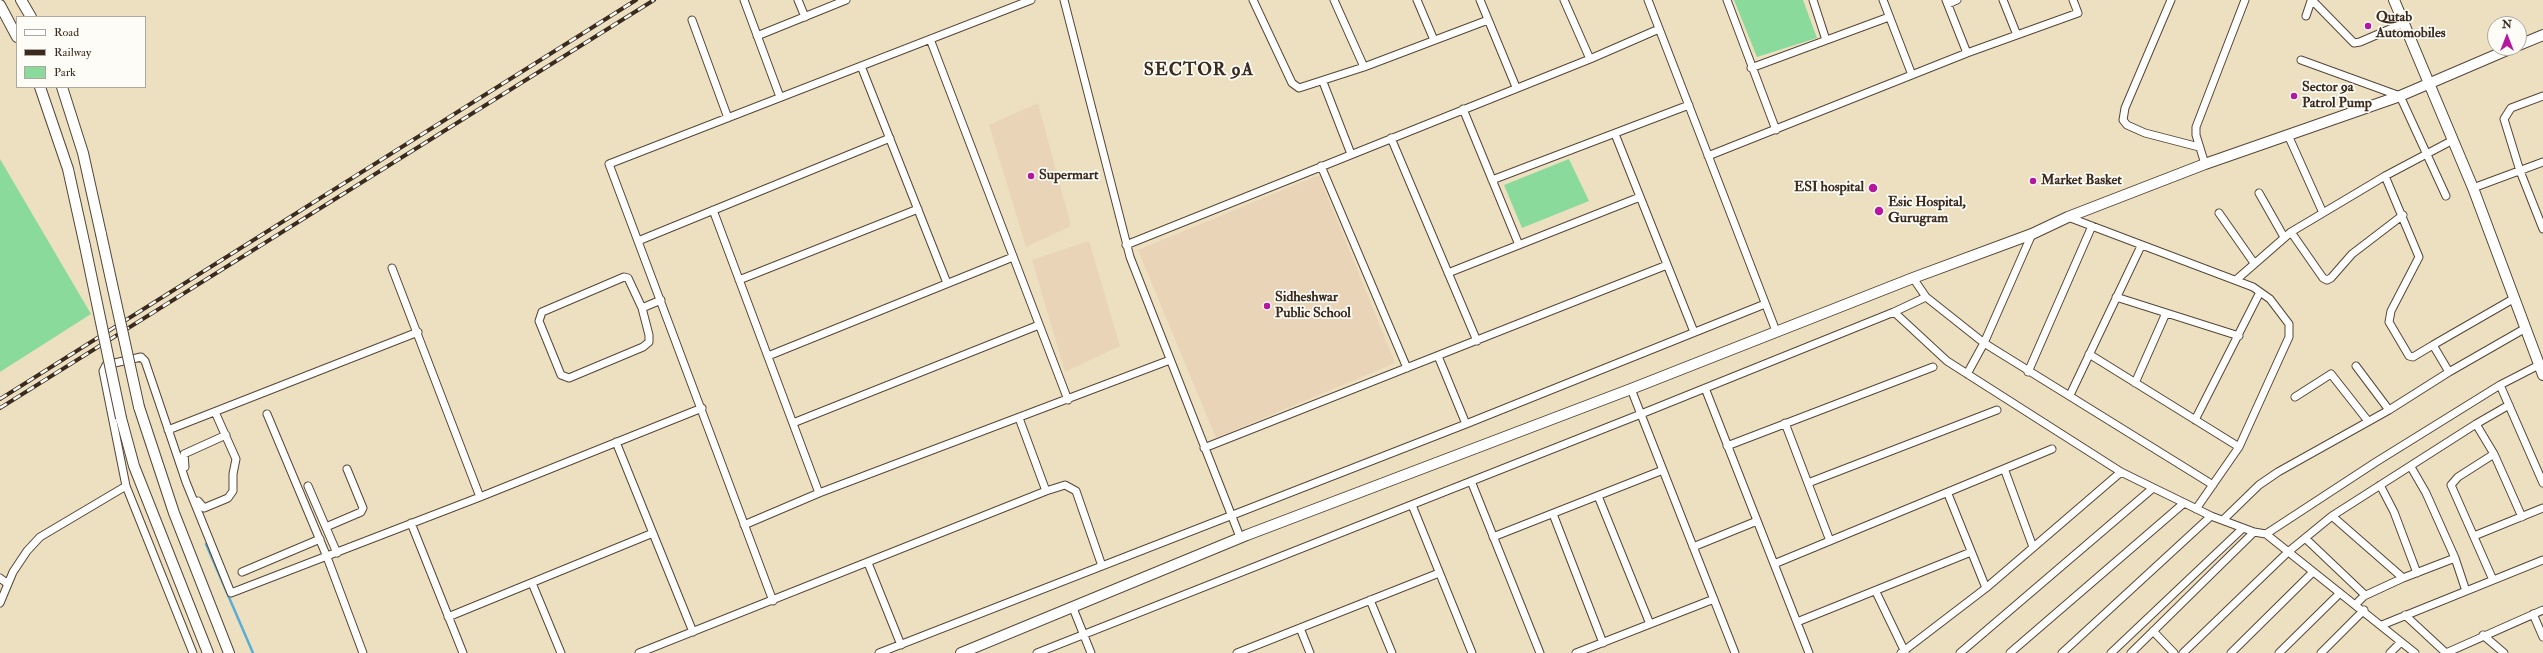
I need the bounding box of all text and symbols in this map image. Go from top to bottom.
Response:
place label: Qutab Automobiles [2376,10,2446,42]
legend [16,16,146,88]
north arrow [2487,16,2527,56]
text: N [2502,18,2512,31]
marker: Qutab Automobiles [2363,21,2373,31]
text: Road [54,25,79,40]
text: Railway [54,45,91,60]
district label: SECTOR 9A [1144,60,1254,82]
text: Park [54,65,76,80]
place label: Sector 9a Patrol Pump [2302,80,2372,112]
marker: Sector 9a Patrol Pump [2289,91,2299,101]
place label: Supermart [1039,168,1098,184]
marker: Supermart [1026,171,1036,181]
place label: Market Basket [2041,173,2122,189]
marker: Market Basket [2028,176,2038,186]
place label: ESI hospital [1794,180,1864,196]
marker: ESI hospital [1867,182,1879,194]
place label: Esic Hospital, Gurugram [1888,195,1966,228]
marker: Esic Hospital, Gurugram [1873,205,1885,217]
place label: Sidheshwar Public School [1275,290,1351,322]
marker: Sidheshwar Public School [1262,301,1272,311]

